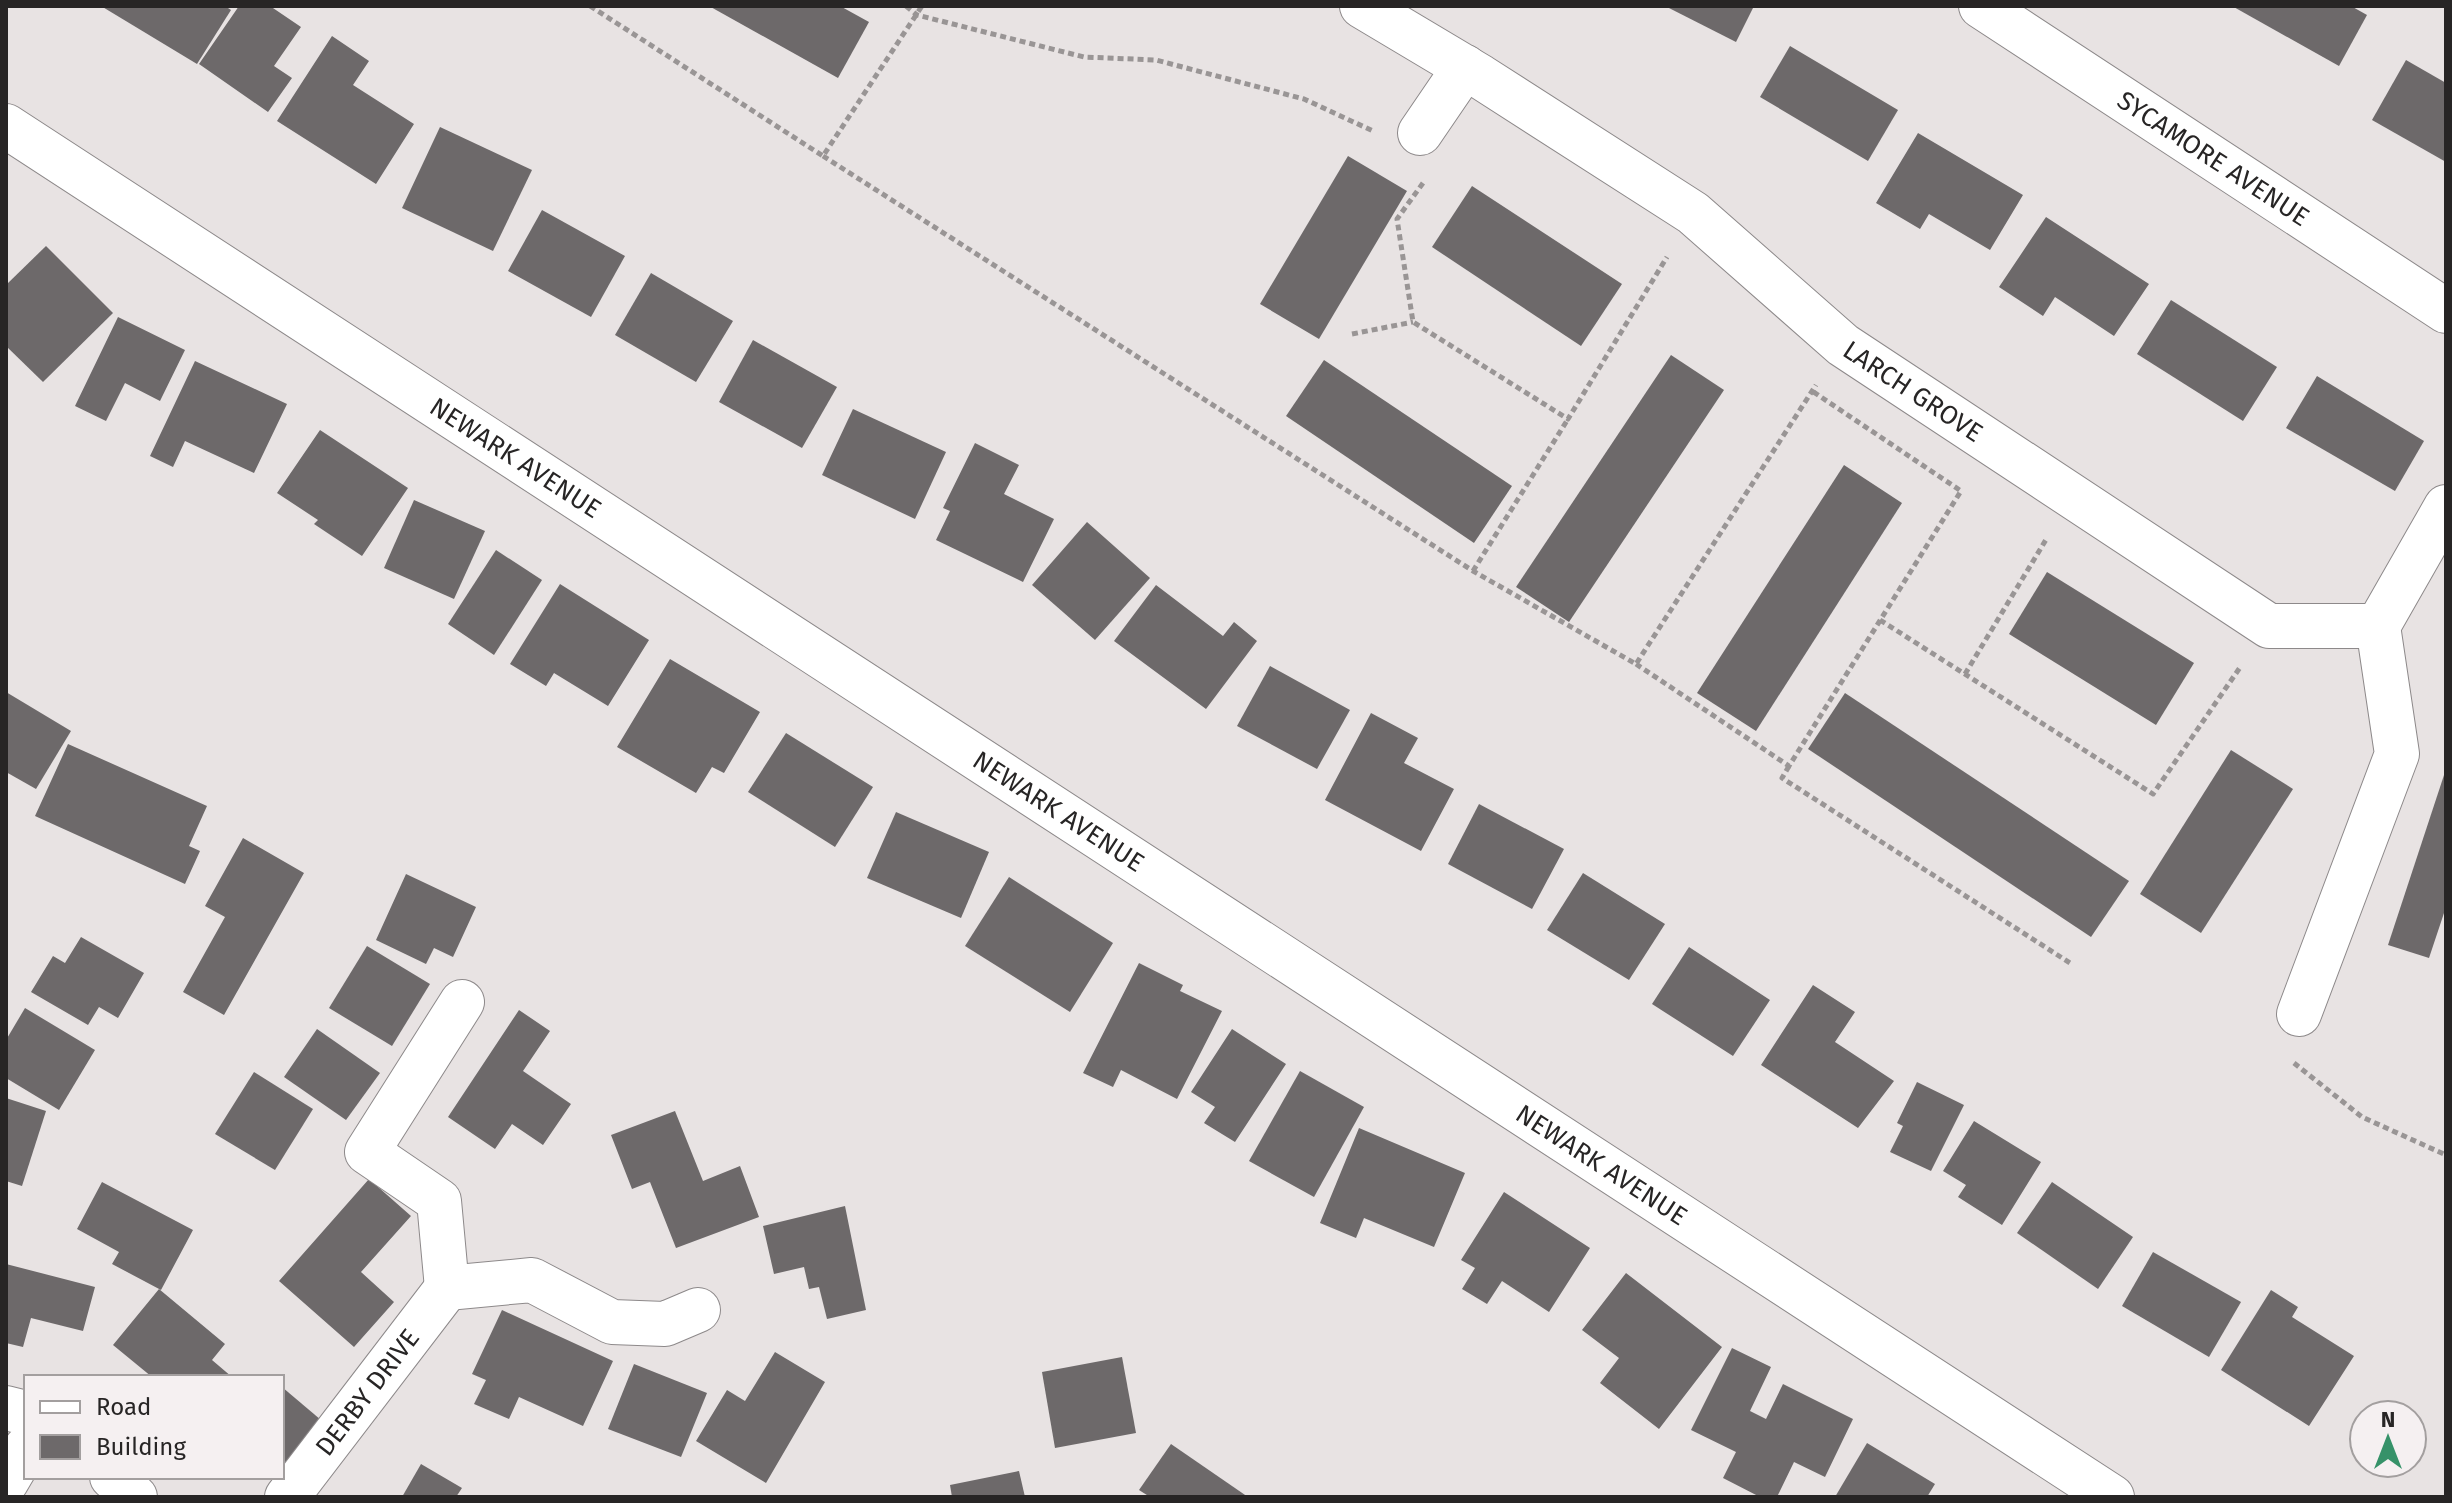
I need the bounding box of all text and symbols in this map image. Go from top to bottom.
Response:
street label: SYCAMORE AVENUE [2112,84,2315,233]
street label: LARCH GROVE [1837,334,1989,448]
street label: NEWARK AVENUE [424,391,607,525]
street label: NEWARK AVENUE [967,744,1150,878]
street label: NEWARK AVENUE [1510,1098,1693,1232]
street label: DERBY DRIVE [309,1323,426,1462]
legend [24,1375,284,1479]
text: Road [96,1393,151,1421]
north arrow [2348,1399,2428,1479]
text: N [2381,1406,2395,1433]
text: Building [96,1433,186,1461]

